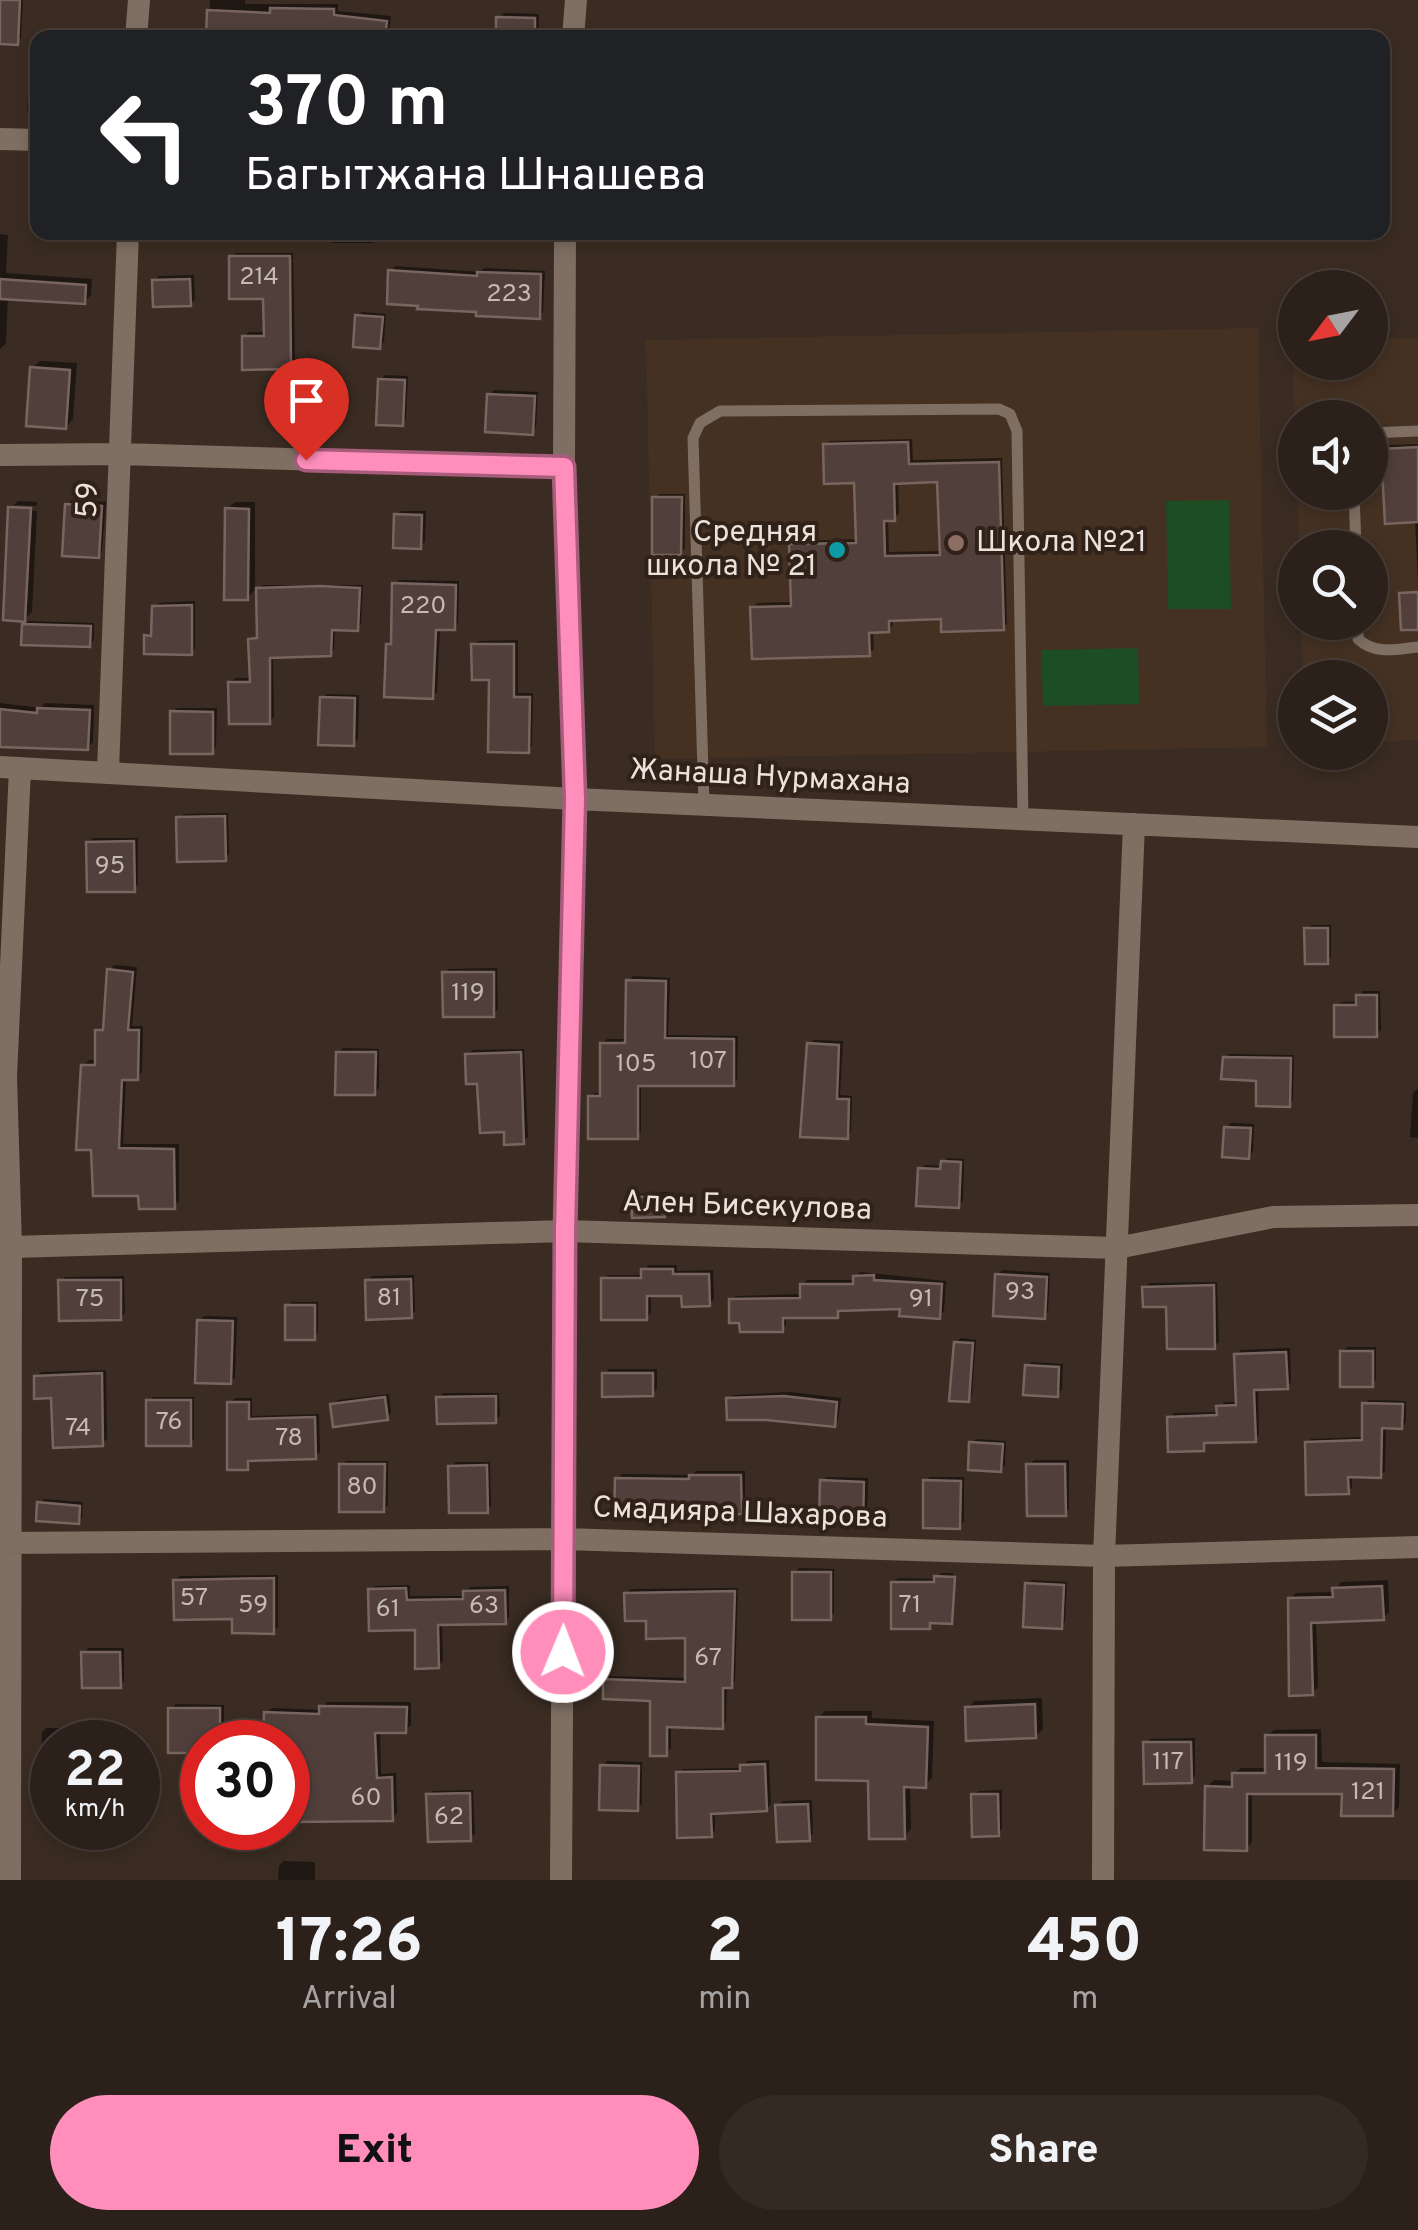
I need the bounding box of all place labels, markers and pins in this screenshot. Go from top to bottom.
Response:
pin [264,358,349,461]
place label: Средняя школа № 21 [646,515,817,586]
place label: Школа №21 [976,525,1147,562]
marker: Школа №21 [945,532,967,554]
marker: Средняя школа № 21 [826,539,848,561]

